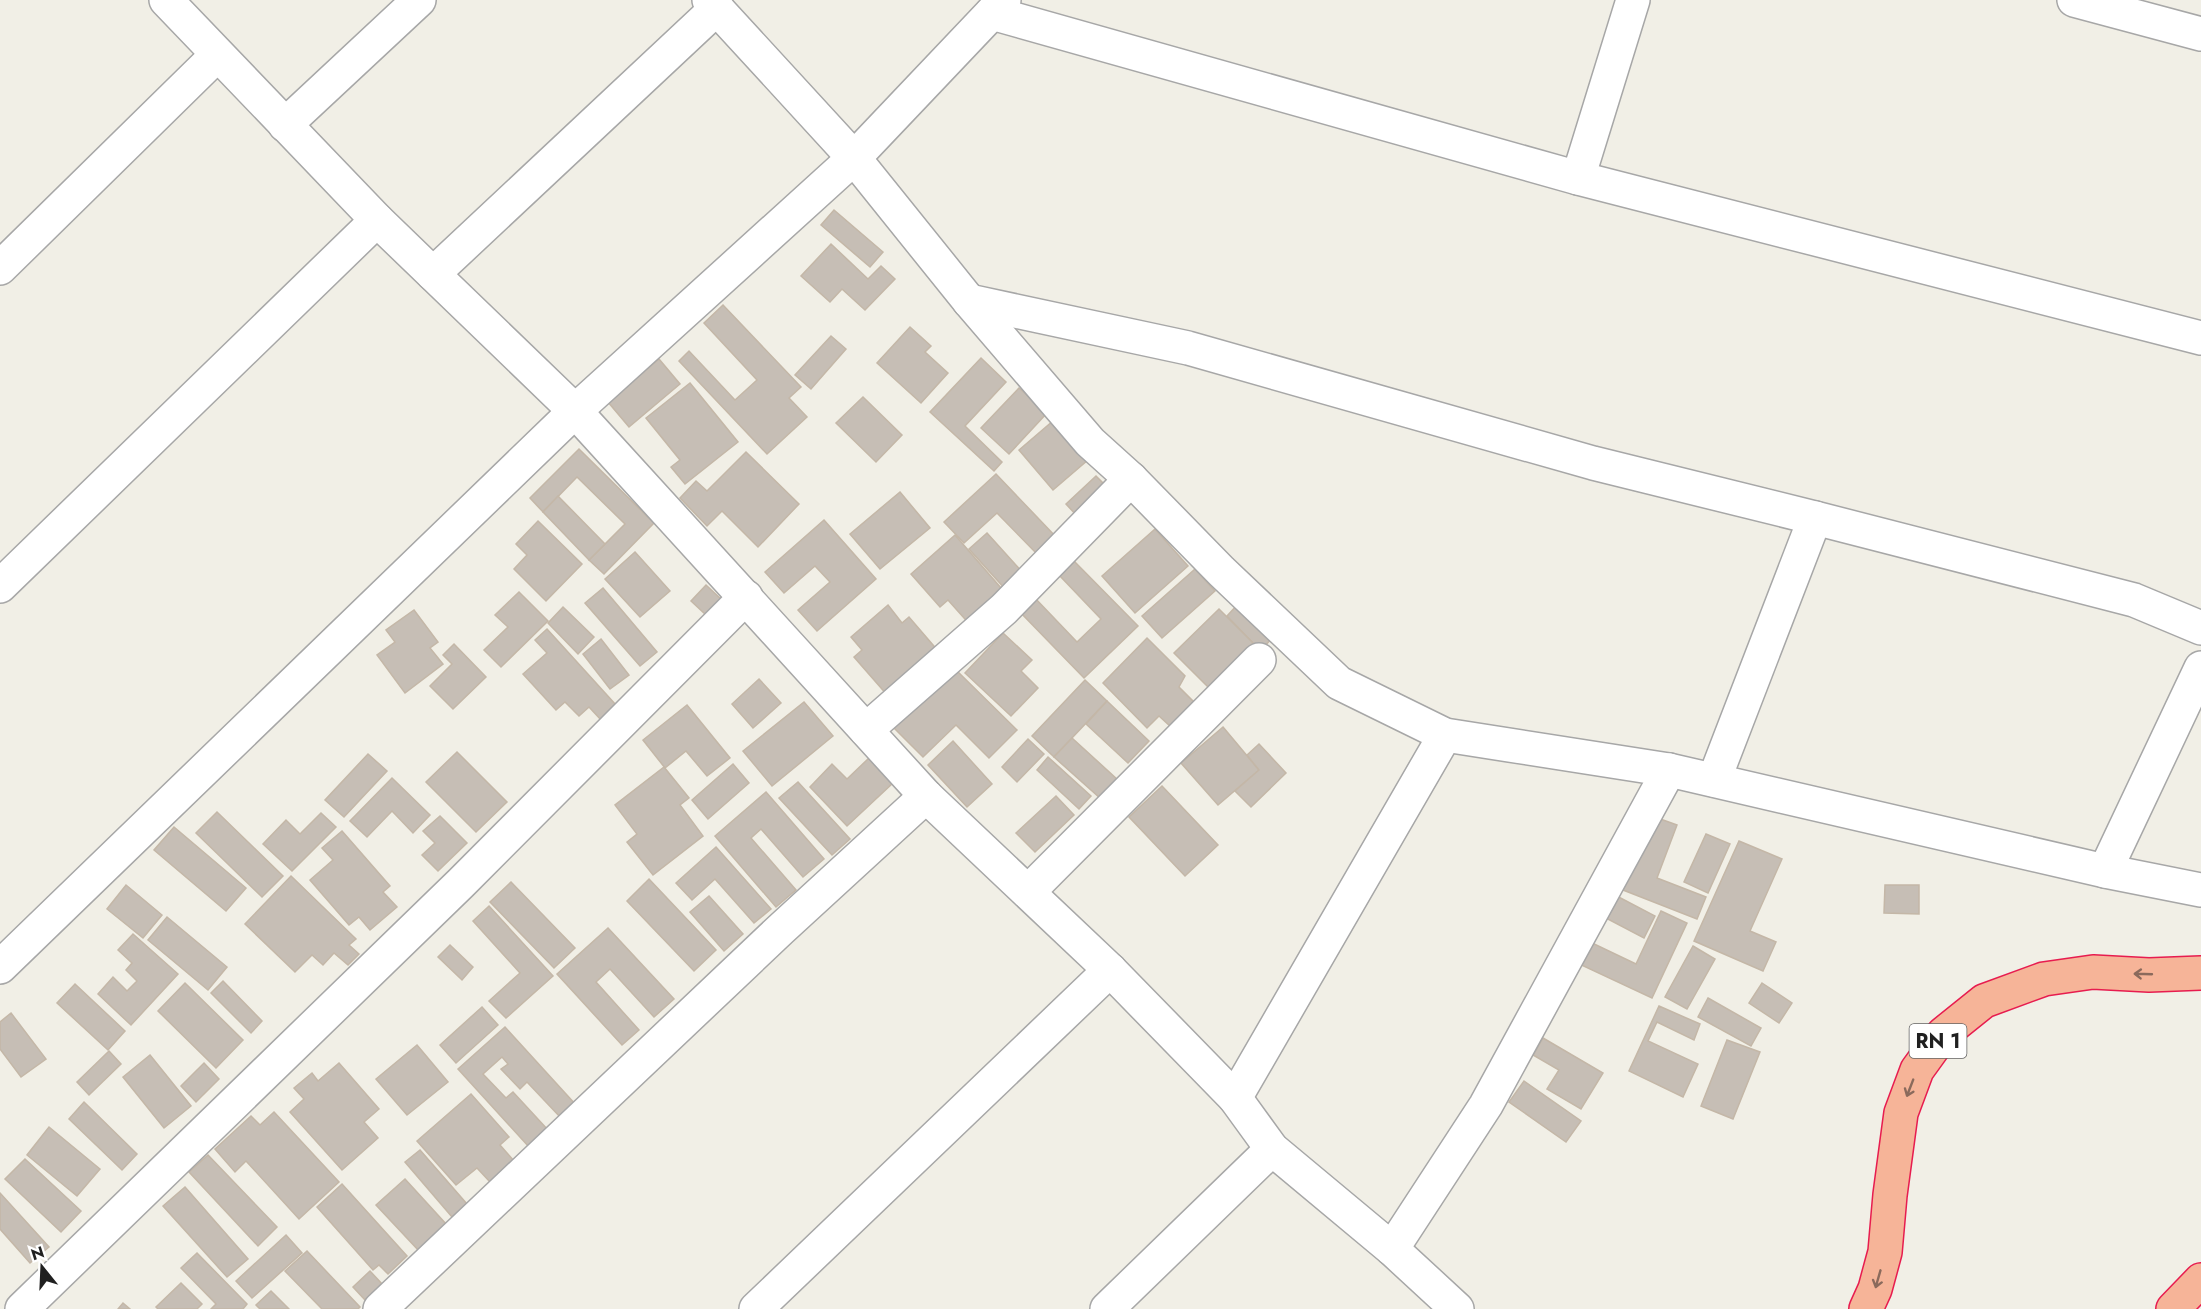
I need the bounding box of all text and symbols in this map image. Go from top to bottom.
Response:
one-way arrow [2133,969,2153,980]
road number: RN 1 [1910,1024,1966,1058]
one-way arrow [1904,1078,1915,1097]
north arrow [12,1237,72,1297]
text: N [28,1240,47,1266]
one-way arrow [1872,1269,1883,1288]

